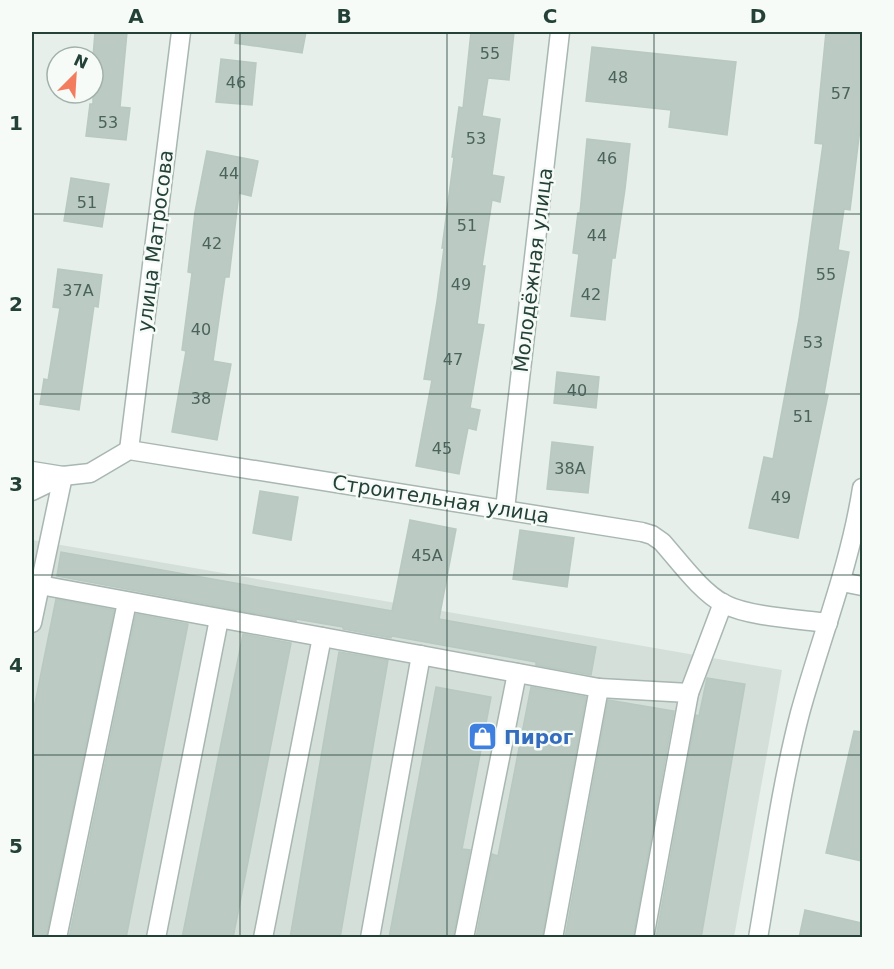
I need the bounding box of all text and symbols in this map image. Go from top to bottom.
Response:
text: A [128,4,144,28]
text: B [336,4,352,28]
text: C [543,4,557,28]
text: D [750,4,766,28]
house number: 55 [480,44,500,63]
north arrow [45,45,105,105]
text: N [71,50,91,73]
house number: 48 [608,68,628,87]
house number: 46 [226,73,246,92]
house number: 57 [831,84,851,103]
text: 1 [9,111,23,135]
house number: 53 [98,113,118,132]
house number: 53 [466,129,486,148]
street label: улица Матросова [132,149,178,333]
house number: 46 [597,149,617,168]
house number: 44 [219,164,239,183]
street label: Молодёжная улица [509,166,557,374]
house number: 51 [77,193,97,212]
house number: 51 [457,216,477,235]
house number: 44 [587,226,607,245]
house number: 42 [202,234,222,253]
house number: 55 [816,265,836,284]
house number: 49 [451,275,471,294]
house number: 37А [62,281,94,300]
house number: 42 [581,285,601,304]
text: 2 [9,292,23,316]
house number: 40 [191,320,211,339]
house number: 53 [803,333,823,352]
house number: 47 [443,350,463,369]
house number: 40 [567,381,587,400]
house number: 38 [191,389,211,408]
house number: 51 [793,407,813,426]
house number: 45 [432,439,452,458]
house number: 38А [554,459,586,478]
street label: Строительная улица [331,470,551,528]
text: 3 [9,472,23,496]
house number: 49 [771,488,791,507]
house number: 45А [411,546,443,565]
text: 4 [9,653,23,677]
shop icon: Пирог [467,721,499,753]
place label: Пирог [504,725,573,749]
text: 5 [9,834,23,858]

